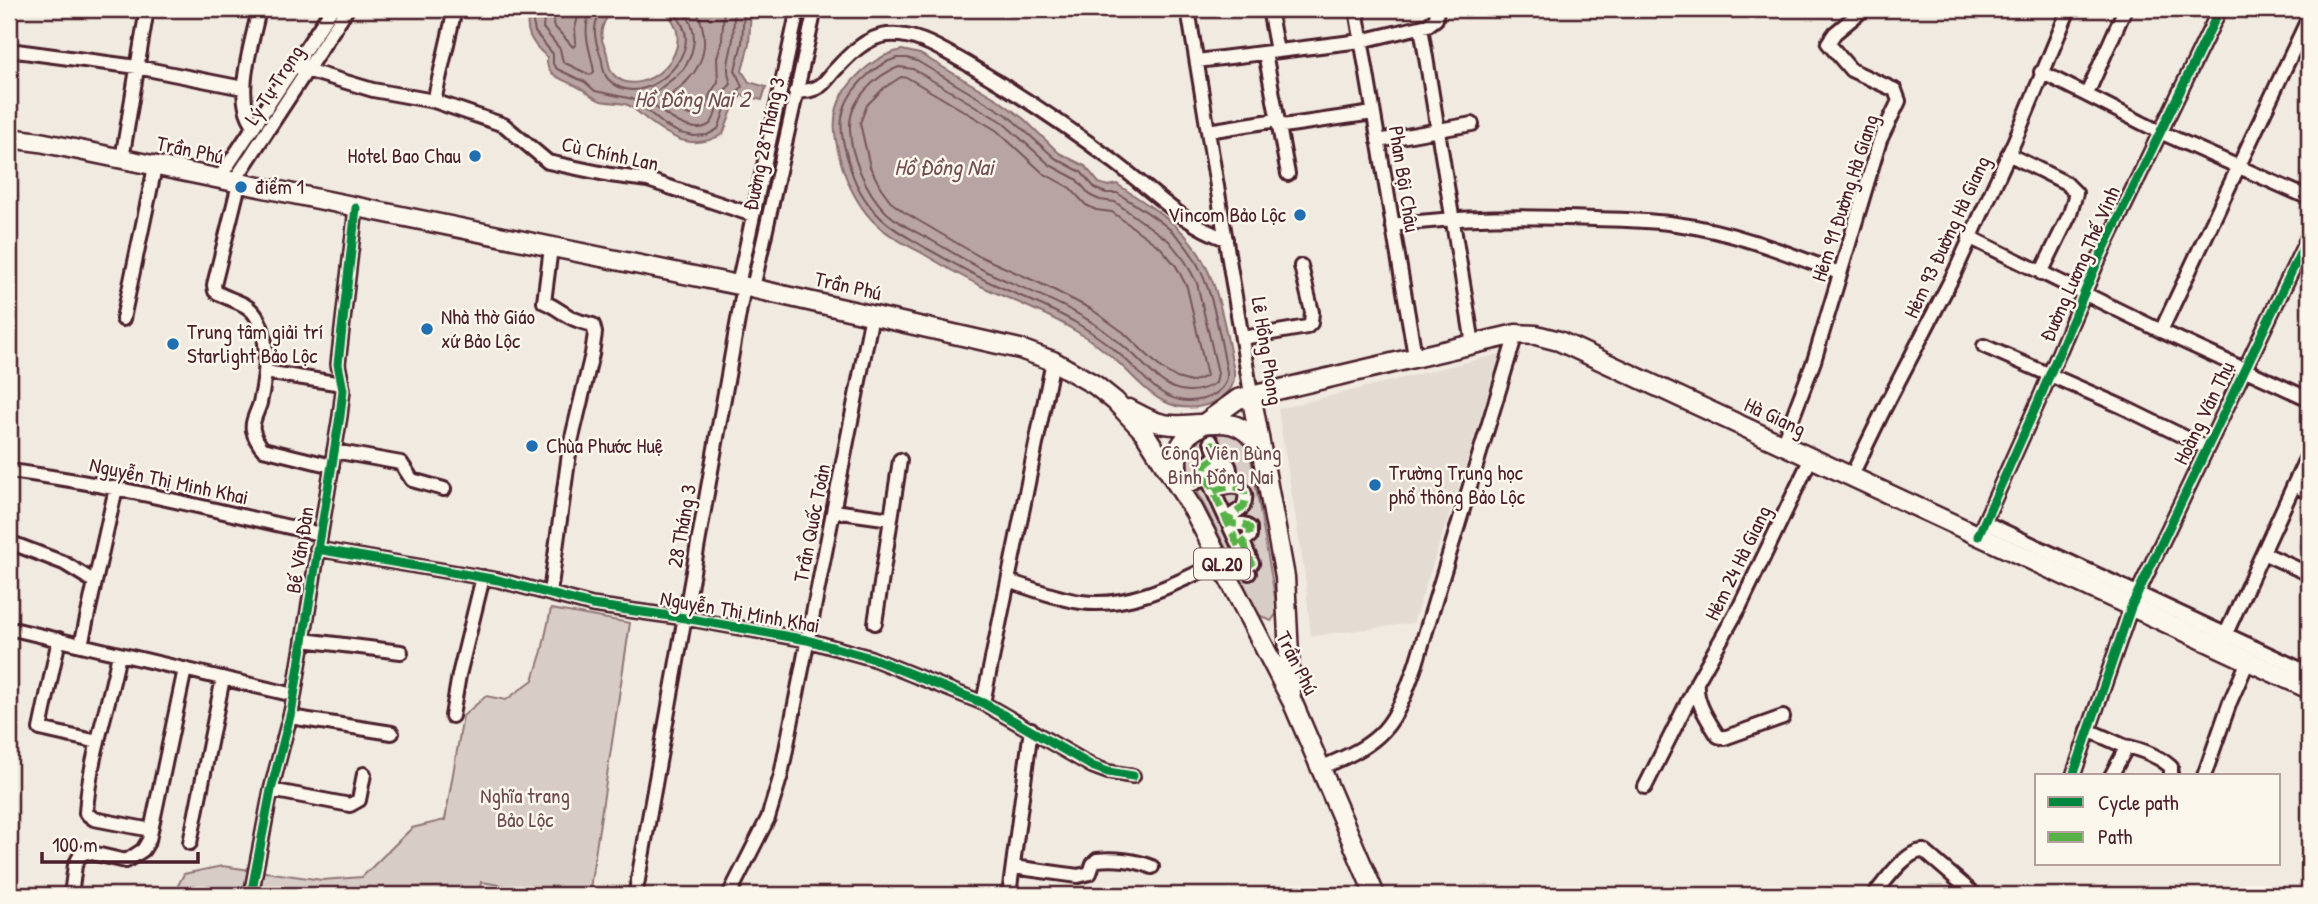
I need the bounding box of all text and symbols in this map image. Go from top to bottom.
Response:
street label: Lý Tự Trọng [237,39,310,130]
street label: Đường 28 Tháng 3 [735,74,792,213]
water label: Hồ Đồng Nai 2 [634,83,752,115]
street label: Hẻm 91 Đường Hà Giang [1804,110,1885,285]
street label: Phan Bội Châu [1382,124,1427,235]
street label: Trần Phú [154,128,227,171]
street label: Cù Chính Lan [559,129,661,178]
place label: Hotel Bao Chau [348,141,462,170]
marker: Hotel Bao Chau [467,148,483,164]
water label: Hồ Đồng Nai [894,151,996,183]
street label: Hẻm 93 Đường Hà Giang [1896,151,1997,323]
place label: điểm 1 [255,172,304,201]
marker: điểm 1 [233,179,249,195]
street label: Đường Lương Thế Vinh [2032,181,2127,346]
place label: Vincom Bảo Lộc [1168,200,1287,229]
marker: Vincom Bảo Lộc [1292,207,1308,223]
street label: Trần Phú [812,264,885,307]
street label: Lê Hồng Phong [1245,295,1290,407]
place label: Nhà thờ Giáo xứ Bảo Lộc [441,302,535,355]
place label: Trung tâm giải trí Starlight Bảo Lộc [187,317,323,370]
marker: Nhà thờ Giáo xứ Bảo Lộc [419,321,435,337]
marker: Trung tâm giải trí Starlight Bảo Lộc [165,336,181,352]
street label: Hoàng Văn Thụ [2166,356,2241,469]
street label: Hà Giang [1740,390,1811,443]
place label: Chùa Phước Huệ [546,431,663,460]
marker: Chùa Phước Huệ [524,438,540,454]
park label: Công Viên Bùng Binh Đồng Nai [1161,438,1281,491]
street label: Nguyễn Thị Minh Khai [87,450,251,512]
place label: Trường Trung học phổ thông Bảo Lộc [1389,458,1526,511]
street label: Trần Quốc Toản [786,461,837,585]
marker: Trường Trung học phổ thông Bảo Lộc [1367,477,1383,493]
street label: 28 Tháng 3 [660,482,703,570]
street label: Hẻm 24 Hà Giang [1697,500,1778,625]
street label: Bế Văn Đàn [278,504,321,595]
road number: QL.20 [1194,548,1250,580]
street label: Nguyễn Thị Minh Khai [658,583,822,640]
street label: Trần Phú [1269,626,1326,700]
legend [2035,774,2280,866]
park label: Nghĩa trang Bảo Lộc [480,781,570,834]
text: Cycle path [2098,788,2179,817]
scale bar [42,820,198,864]
text: Path [2098,822,2133,851]
text: 100 m [52,830,98,859]

